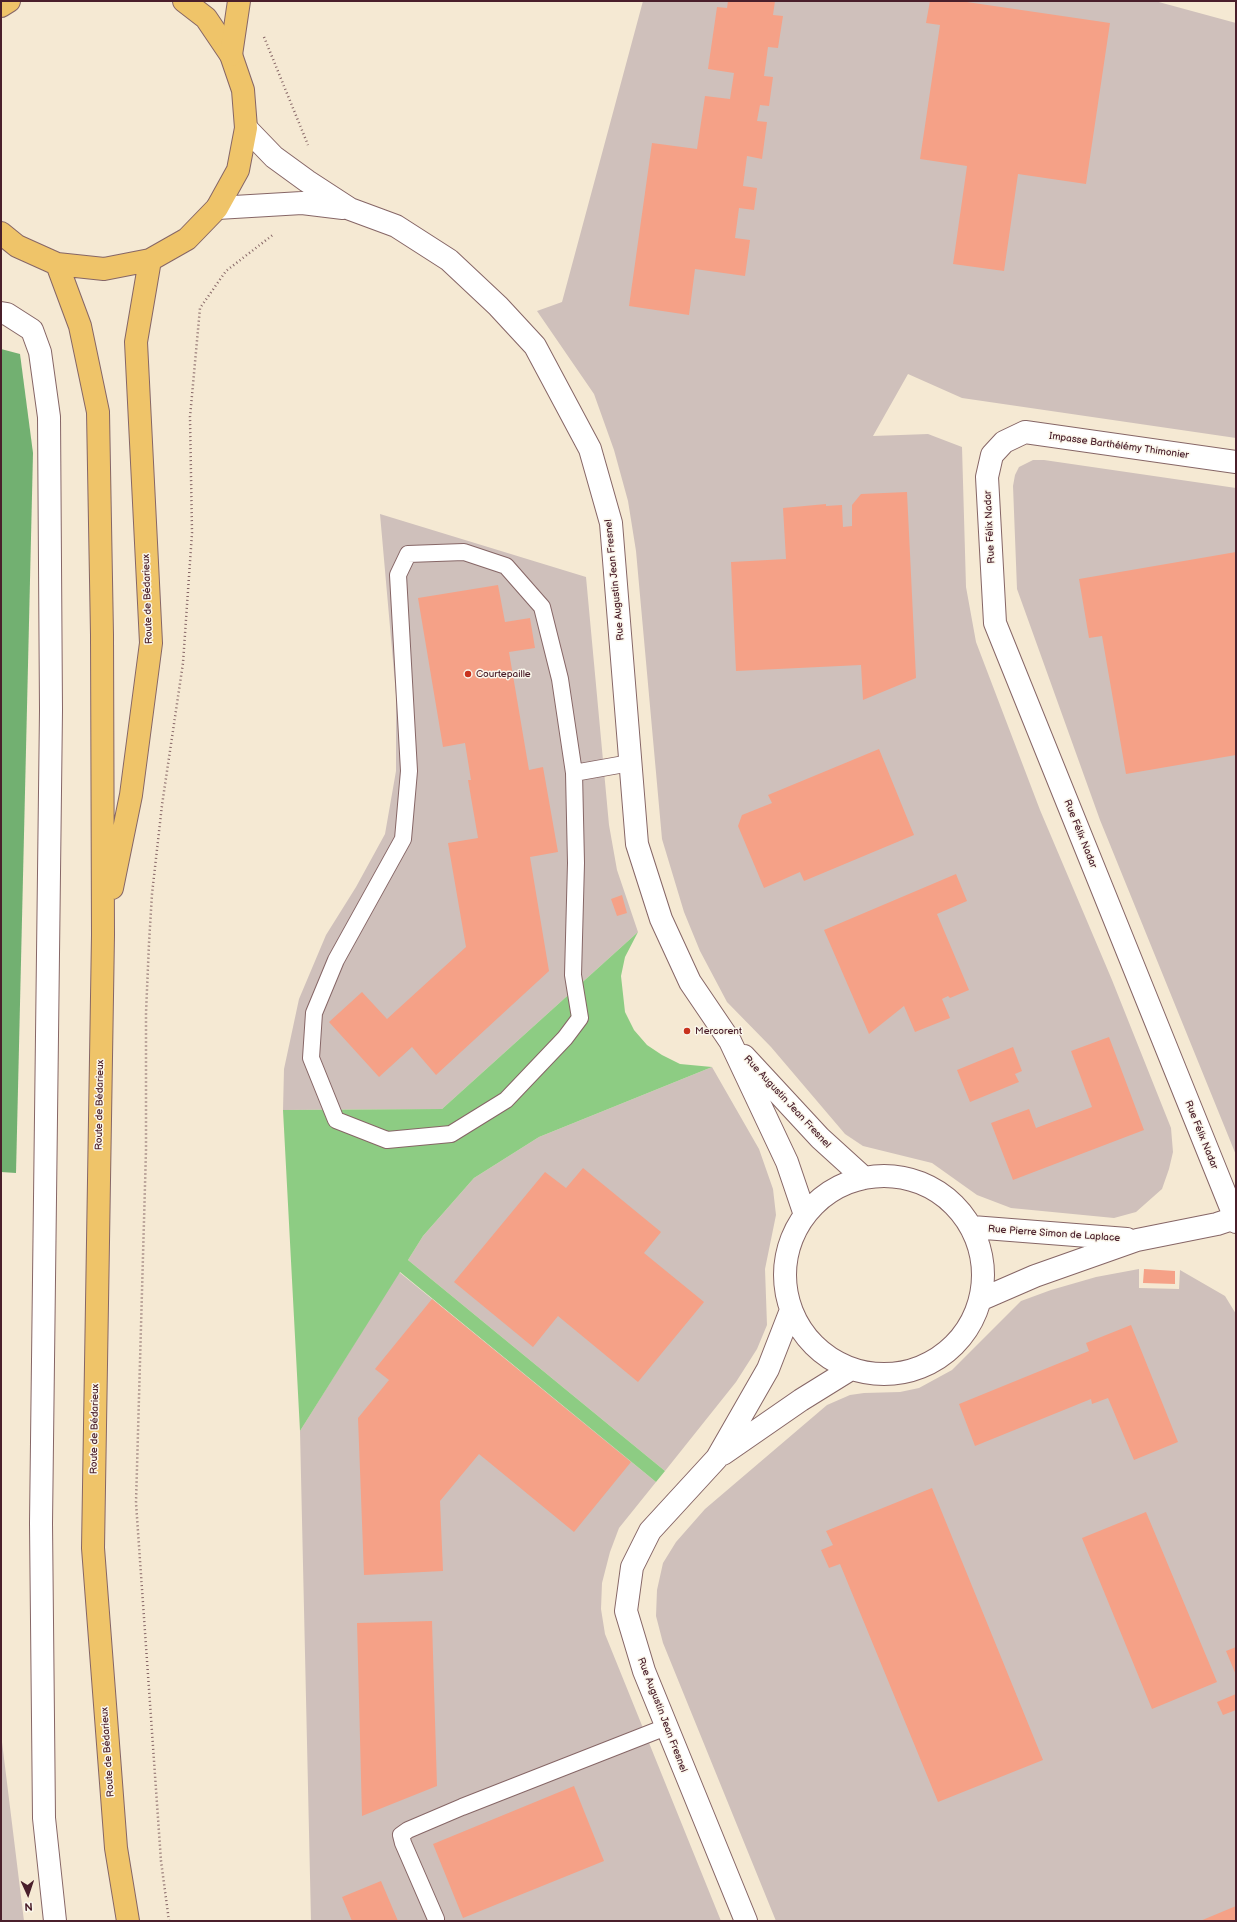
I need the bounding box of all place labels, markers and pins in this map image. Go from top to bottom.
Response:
place label: Courtepaille [476,668,531,680]
marker: Courtepaille [463,669,473,679]
place label: Mercorent [695,1025,742,1037]
marker: Mercorent [682,1026,692,1036]

